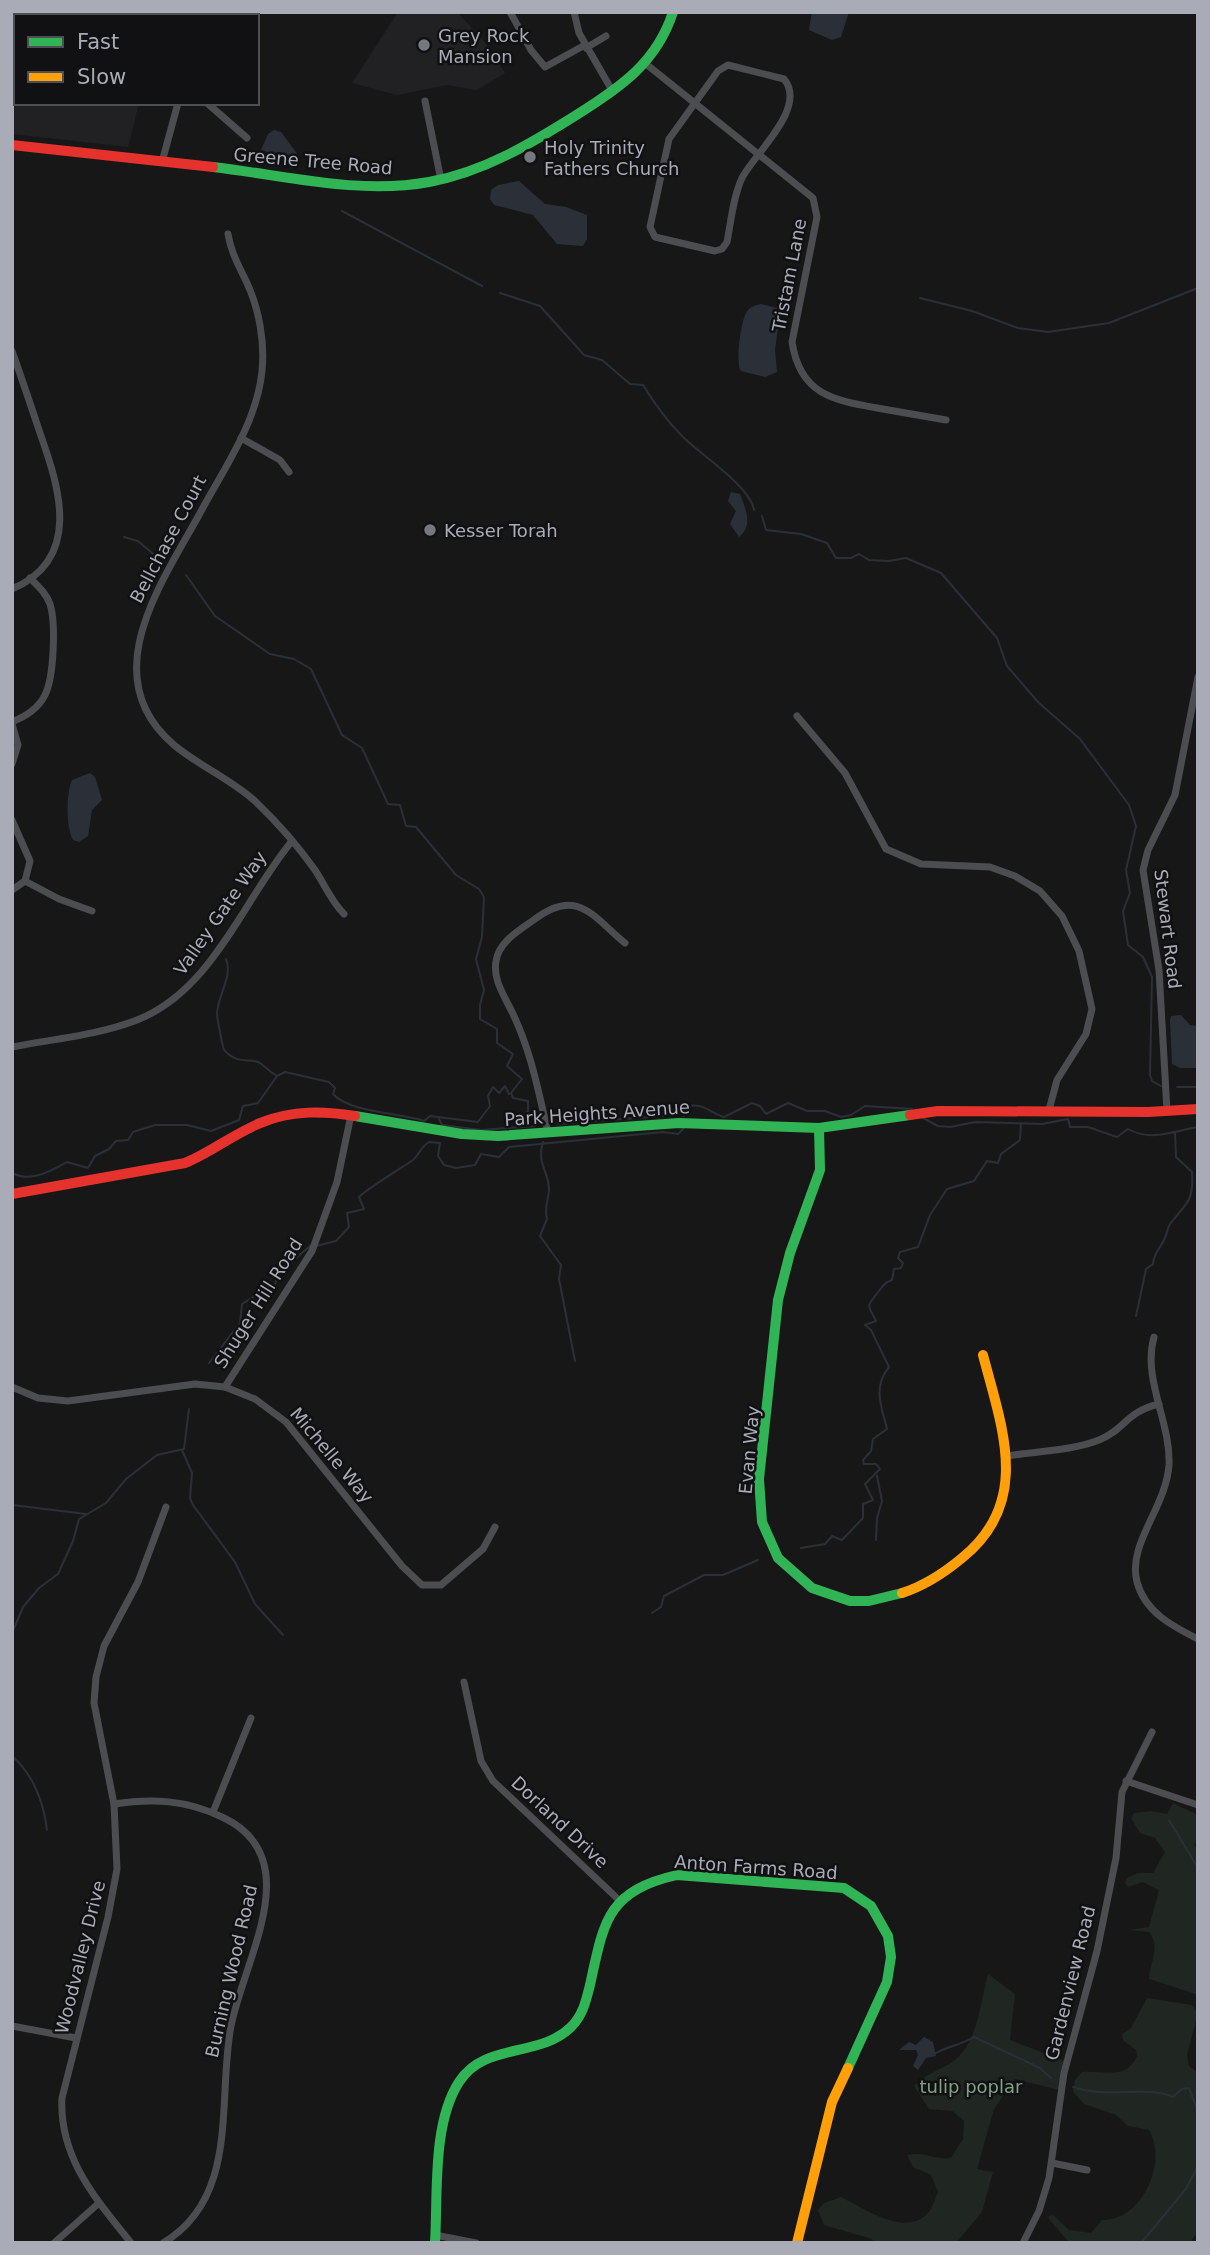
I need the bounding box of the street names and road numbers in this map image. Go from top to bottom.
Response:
street label: Greene Tree Road [233,144,393,178]
street label: Tristam Lane [768,217,810,334]
street label: Bellchase Court [126,472,210,606]
street label: Valley Gate Way [169,847,271,979]
street label: Stewart Road [1150,868,1186,990]
street label: Park Heights Avenue [503,1096,691,1130]
street label: Shuger Hill Road [210,1234,306,1372]
street label: Michelle Way [286,1403,378,1507]
street label: Evan Way [735,1405,763,1495]
street label: Dorland Drive [507,1772,613,1872]
street label: Anton Farms Road [674,1851,838,1883]
street label: Woodvalley Drive [51,1878,109,2036]
street label: Burning Wood Road [201,1882,261,2060]
street label: Gardenview Road [1041,1904,1099,2062]

